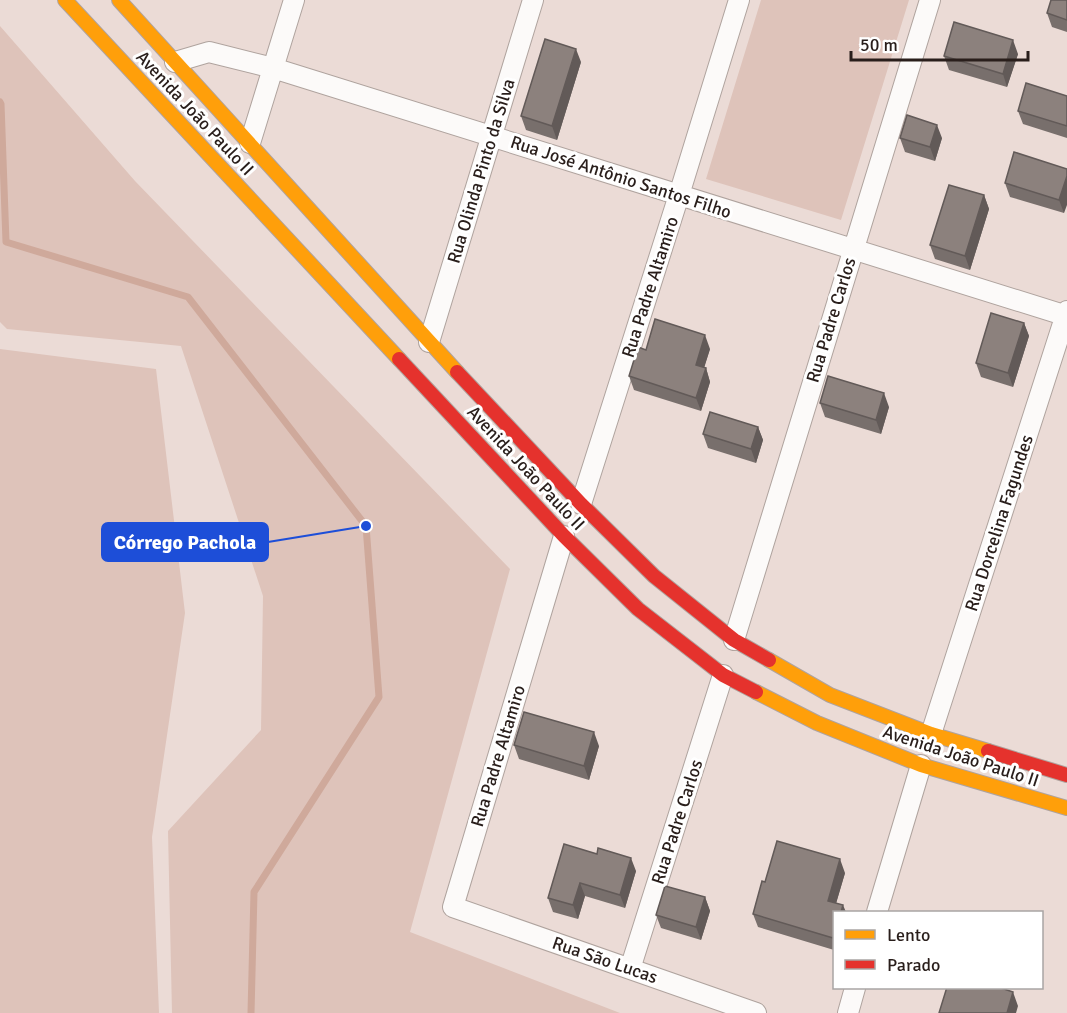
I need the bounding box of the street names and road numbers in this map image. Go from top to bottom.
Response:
street label: Avenida João Paulo II [132,46,258,180]
street label: Rua Olinda Pinto da Silva [442,76,520,266]
street label: Rua José Antônio Santos Filho [508,131,734,223]
street label: Rua Padre Altamiro [617,214,683,360]
street label: Rua Padre Carlos [801,255,861,385]
street label: Avenida João Paulo II [463,401,589,535]
street label: Rua Dorcelina Fagundes [960,432,1038,614]
street label: Rua Padre Altamiro [466,682,530,830]
street label: Avenida João Paulo II [880,720,1042,792]
street label: Rua Padre Carlos [646,757,708,887]
street label: Rua São Lucas [549,932,661,988]

